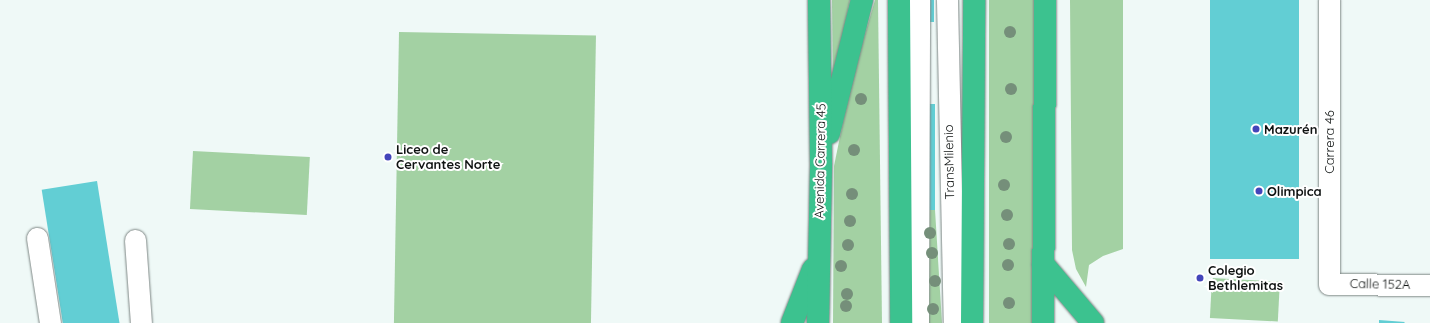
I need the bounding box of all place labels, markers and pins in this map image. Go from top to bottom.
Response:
place label: Mazurén [1264,121,1318,137]
marker: Mazurén [1251,124,1261,134]
place label: Liceo de Cervantes Norte [396,142,500,173]
marker: Liceo de Cervantes Norte [383,152,393,162]
place label: Olimpica [1267,183,1322,199]
marker: Olimpica [1254,186,1264,196]
place label: Colegio Bethlemitas [1208,263,1283,294]
marker: Colegio Bethlemitas [1195,273,1205,283]

